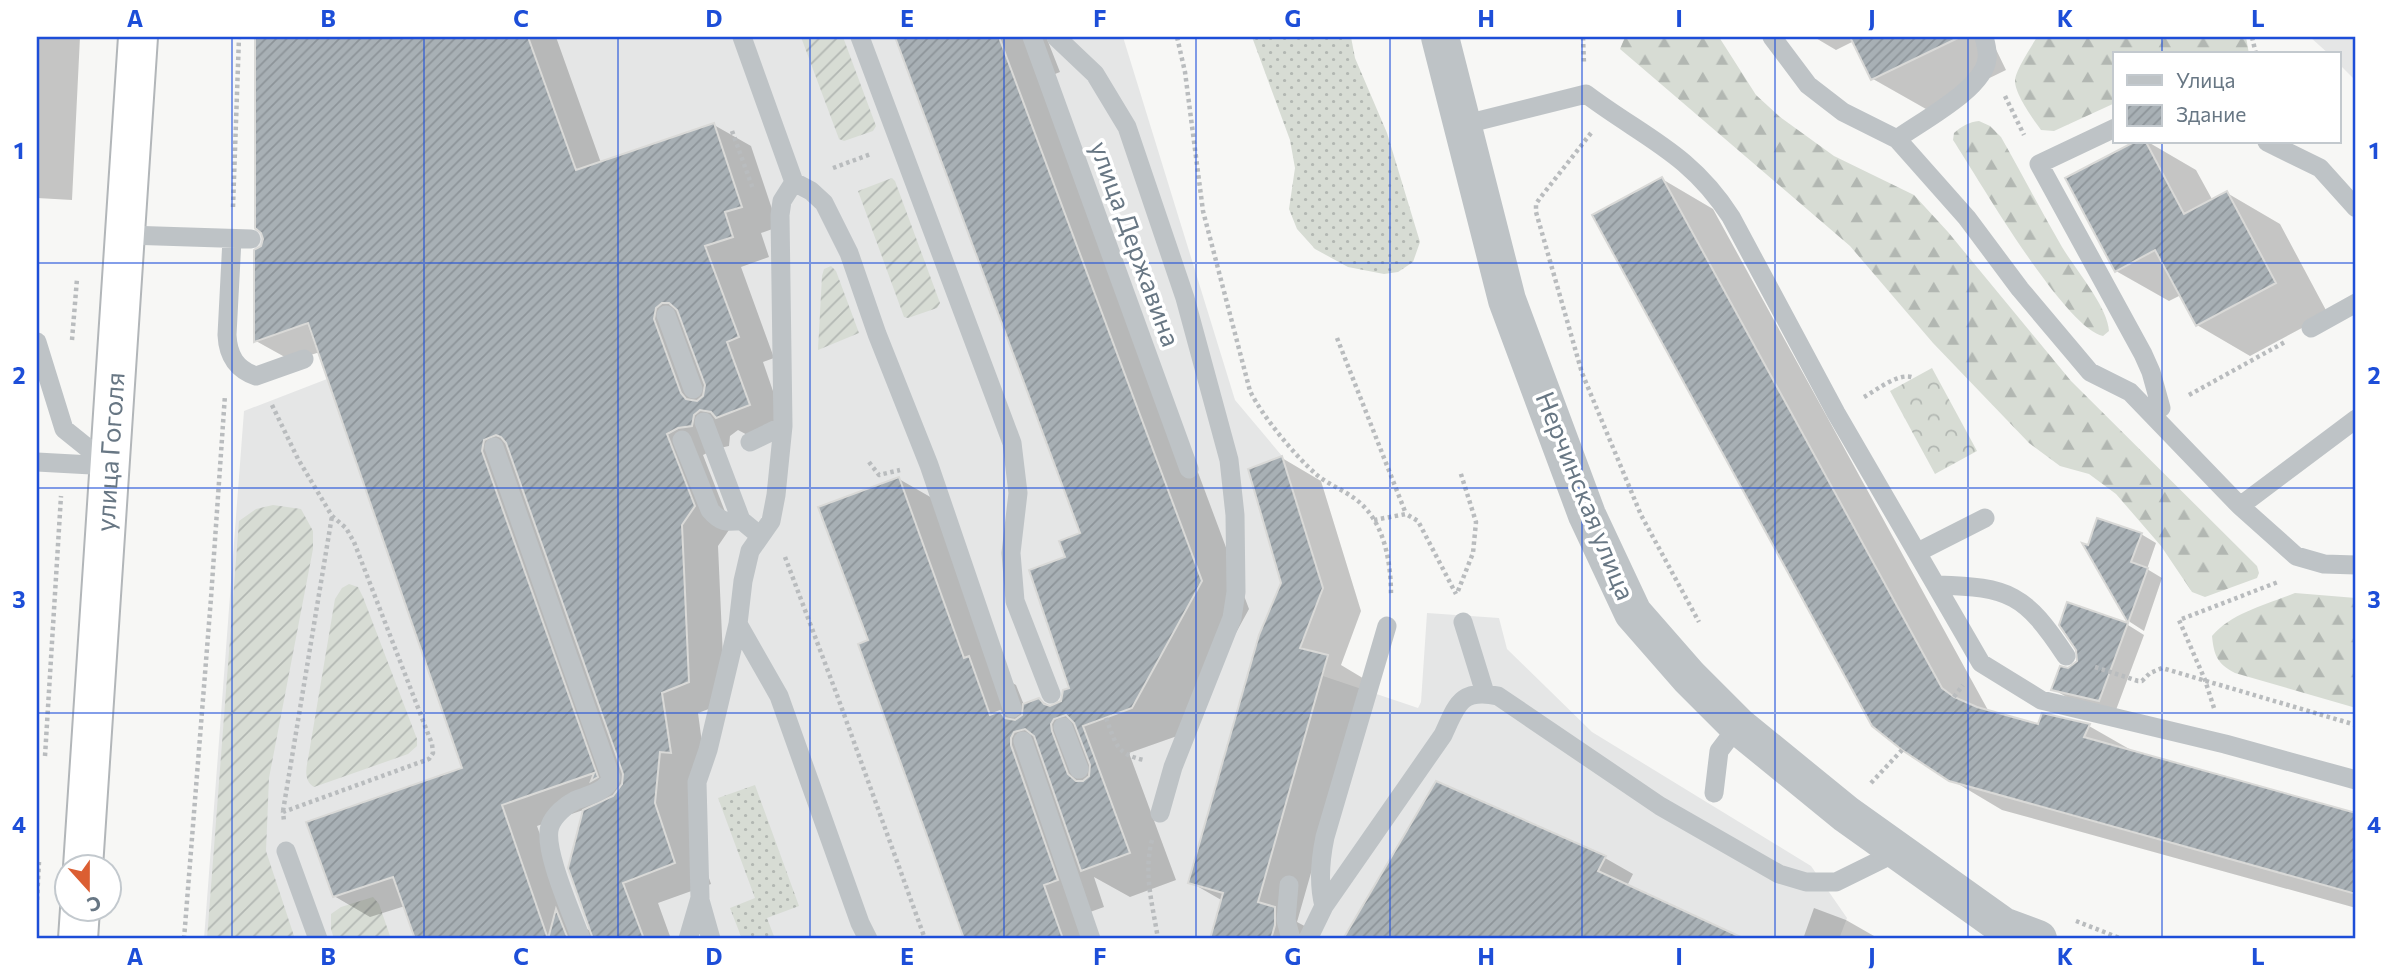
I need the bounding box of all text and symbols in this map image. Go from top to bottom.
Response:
text: A [127,4,144,32]
text: B [320,4,336,32]
text: C [513,4,529,32]
text: D [706,4,723,32]
text: E [900,4,914,32]
text: F [1093,4,1107,32]
text: G [1285,4,1301,32]
text: H [1477,4,1495,32]
text: I [1675,4,1683,32]
text: J [1868,4,1876,32]
text: K [2057,4,2073,32]
text: L [2251,4,2265,32]
legend [2113,52,2340,144]
text: Улица [2176,67,2235,92]
text: Здание [2176,101,2246,126]
text: 1 [14,136,24,164]
text: 1 [2369,136,2379,164]
street label: улица Державина [1085,137,1188,350]
text: 2 [12,361,26,389]
text: 2 [2367,361,2381,389]
street label: улица Гоголя [88,371,130,532]
street label: Нерчинская улица [1530,387,1642,604]
text: 3 [12,585,26,613]
text: 3 [2367,585,2381,613]
text: 4 [12,810,26,838]
text: 4 [2367,810,2381,838]
north arrow [52,853,122,923]
text: С [84,891,104,917]
text: A [127,942,144,970]
text: B [320,942,336,970]
text: C [513,942,529,970]
text: D [706,942,723,970]
text: E [900,942,914,970]
text: F [1093,942,1107,970]
text: G [1285,942,1301,970]
text: H [1477,942,1495,970]
text: I [1675,942,1683,970]
text: J [1868,942,1876,970]
text: K [2057,942,2073,970]
text: L [2251,942,2265,970]

